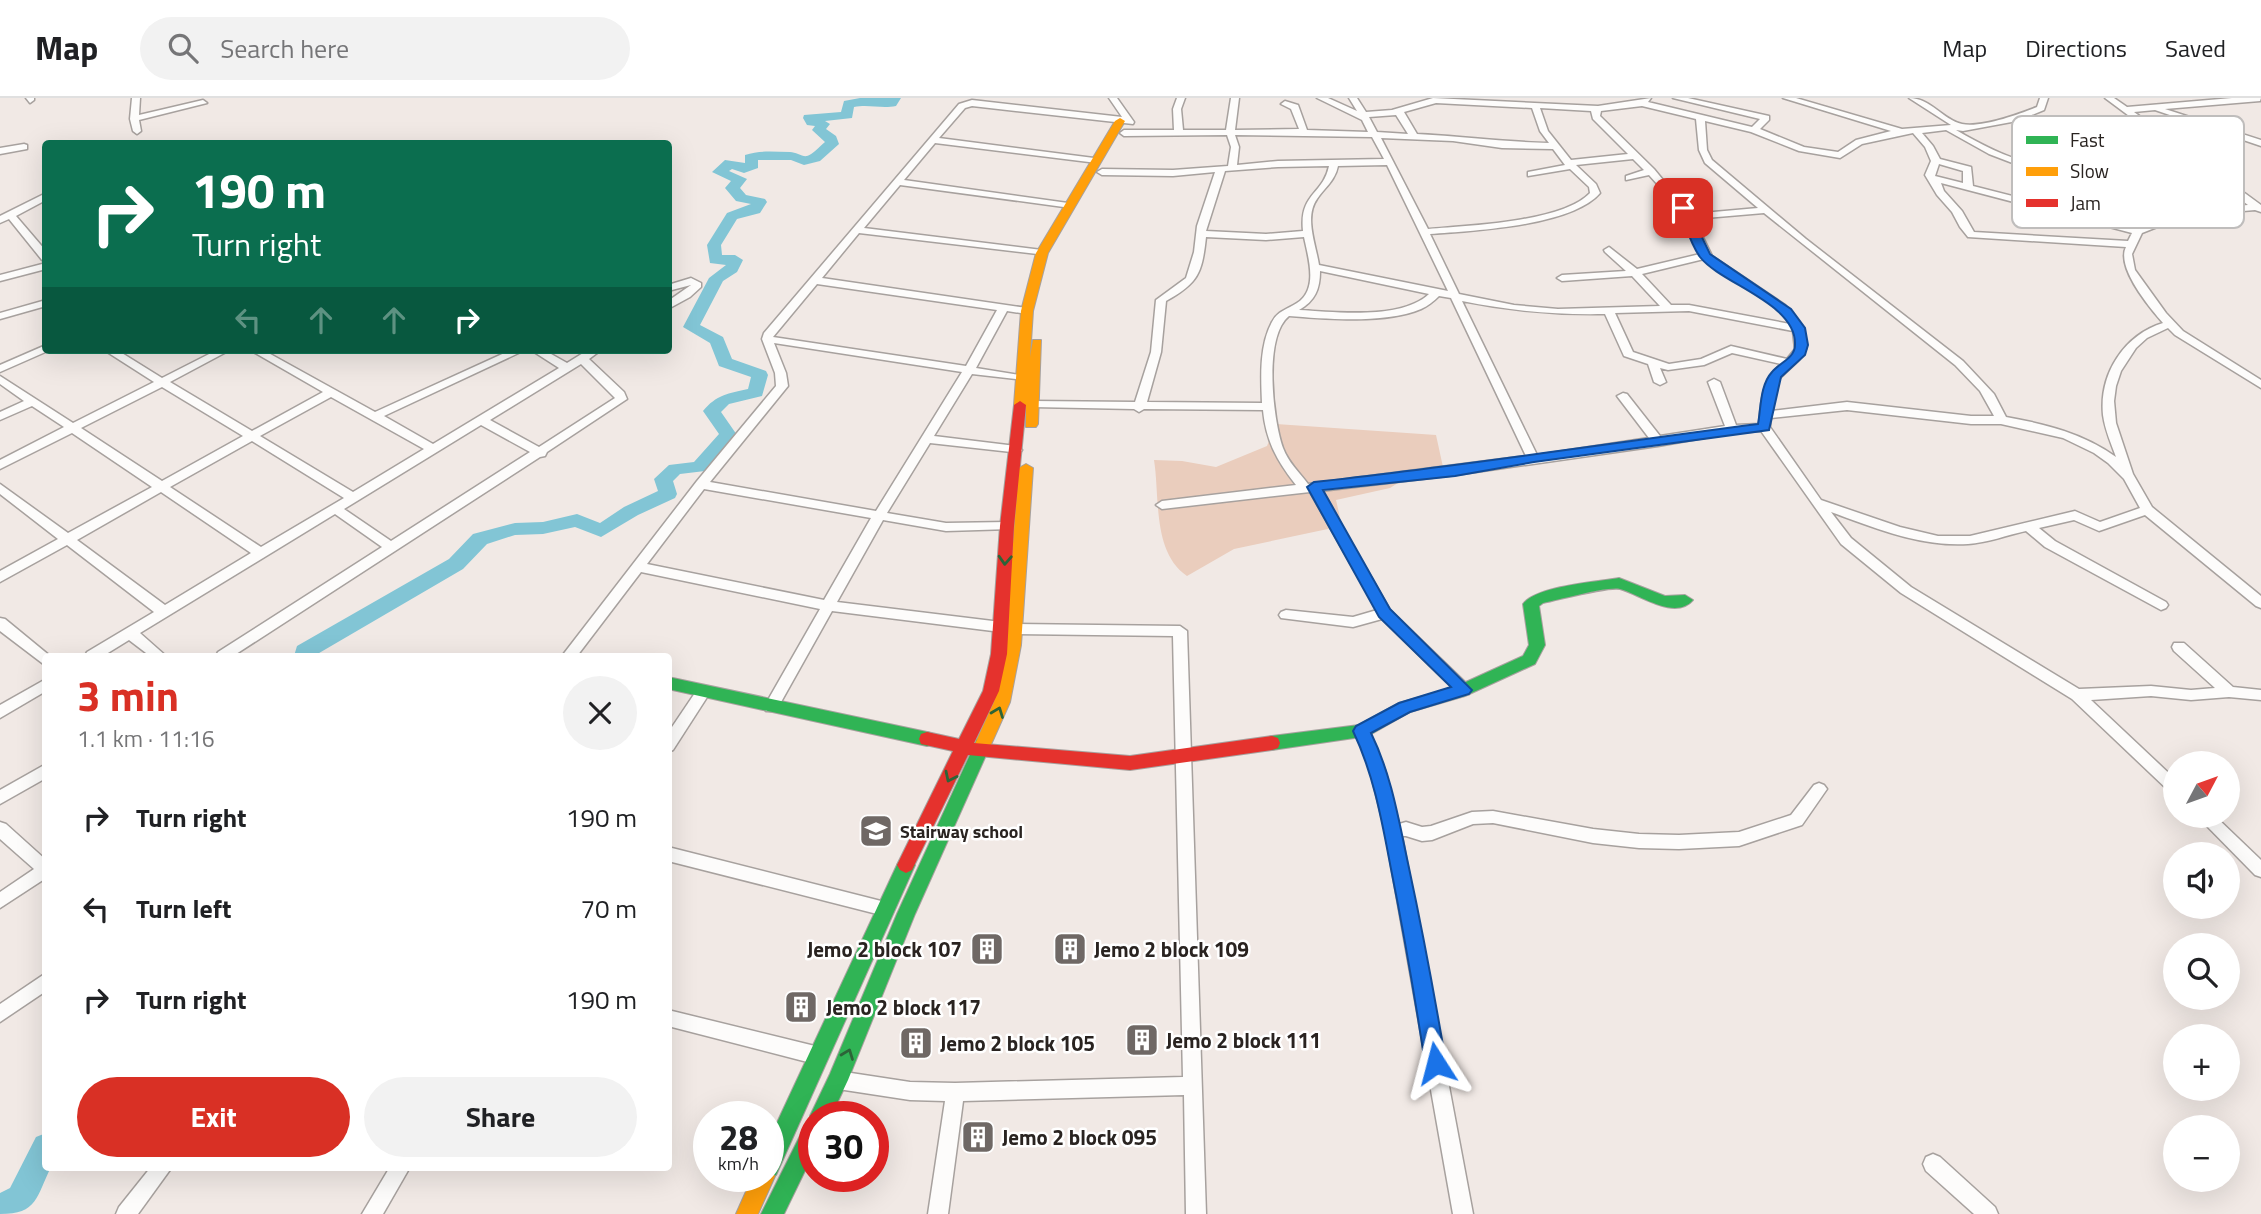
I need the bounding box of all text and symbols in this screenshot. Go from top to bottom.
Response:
search box [140,17,630,80]
text: Map [35,23,98,73]
icon: search [164,29,202,67]
text: Search here [220,29,349,68]
text: Map [1942,30,1987,66]
text: Directions [2025,30,2127,66]
text: Saved [2165,30,2226,66]
legend [2012,116,2244,228]
text: Fast [2070,125,2105,154]
text: 190 m [192,152,326,227]
text: Slow [2070,156,2109,185]
icon: right [77,168,168,259]
pin [1653,178,1713,238]
text: Jam [2070,188,2101,217]
icon: arrive [1664,189,1702,227]
text: Turn right [192,220,321,268]
icon: left [229,301,267,339]
icon: ahead [302,301,340,339]
icon: ahead [375,301,413,339]
icon: right [448,301,486,339]
one-way arrow [998,555,1013,566]
text: 3 min [77,663,179,727]
button: close [563,676,637,750]
one-way arrow [990,706,1004,718]
text: 1.1 km · 11:16 [77,721,215,756]
north arrow [2163,751,2240,828]
map controls [2163,751,2240,1192]
one-way arrow [944,770,958,782]
text: Turn right [136,798,247,837]
text: 190 m [566,798,637,837]
icon: right [77,799,115,837]
school or university icon: Stairway school [857,812,895,850]
place label: Stairway school [900,818,1023,845]
button: sound [2163,842,2240,919]
text: Turn left [136,889,231,928]
text: 70 m [580,889,637,928]
icon: left [77,890,115,928]
building icon: Jemo 2 block 107 [968,930,1006,968]
building icon: Jemo 2 block 109 [1051,930,1089,968]
place label: Jemo 2 block 107 [807,933,962,965]
place label: Jemo 2 block 109 [1094,933,1249,965]
button: search [2163,933,2240,1010]
text: Turn right [136,980,247,1019]
text: 190 m [566,980,637,1019]
icon: right [77,981,115,1019]
building icon: Jemo 2 block 117 [782,988,820,1026]
place label: Jemo 2 block 117 [826,991,981,1023]
building icon: Jemo 2 block 111 [1123,1021,1161,1059]
building icon: Jemo 2 block 105 [897,1024,935,1062]
place label: Jemo 2 block 111 [1166,1024,1321,1056]
button: + [2163,1024,2240,1101]
position arrow [1399,1026,1473,1100]
place label: Jemo 2 block 105 [940,1027,1095,1059]
one-way arrow [840,1049,854,1061]
button: Exit [77,1077,350,1157]
button: Share [364,1077,637,1157]
speed limit sign: 30 [798,1101,889,1192]
text: 28 [719,1110,758,1164]
button: − [2163,1115,2240,1192]
building icon: Jemo 2 block 095 [959,1118,997,1156]
place label: Jemo 2 block 095 [1002,1121,1157,1153]
text: km/h [718,1150,759,1177]

